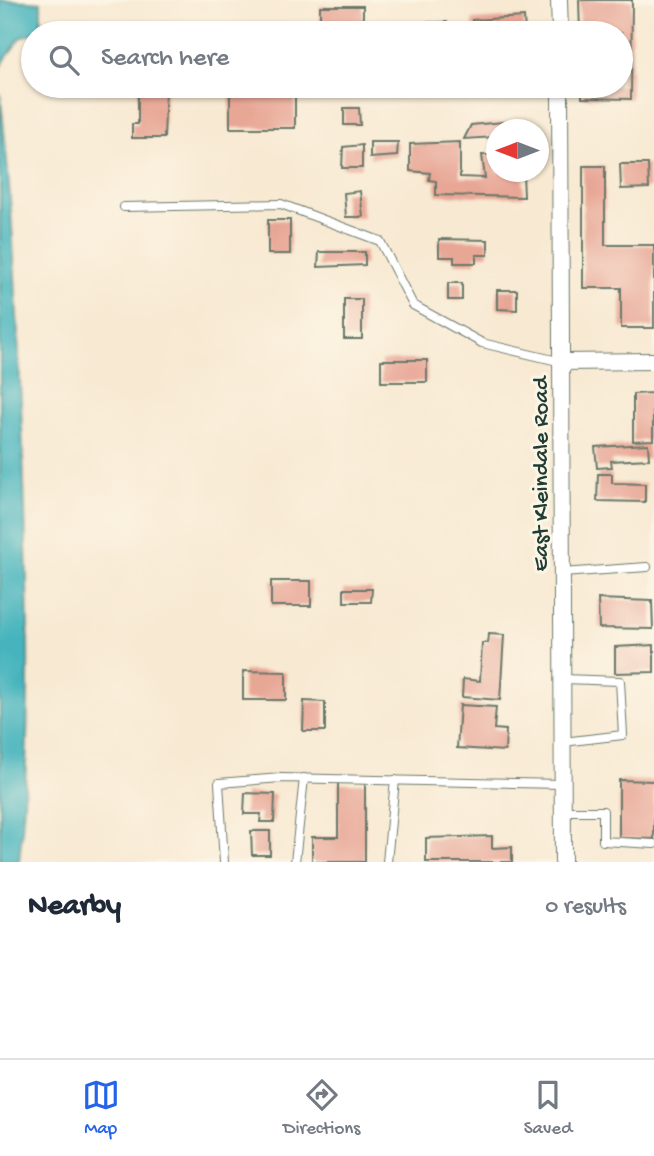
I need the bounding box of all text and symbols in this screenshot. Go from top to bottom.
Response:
search box [21,21,633,98]
icon: search [45,41,83,79]
text: Search here [101,44,229,75]
north arrow [486,119,549,182]
street label: East Kleindale Road [529,375,556,571]
text: Nearby [28,890,121,925]
text: 0 results [545,894,626,921]
tab: Map [82,1076,120,1141]
tab: Directions [283,1076,360,1141]
tab: Saved [524,1076,572,1141]

